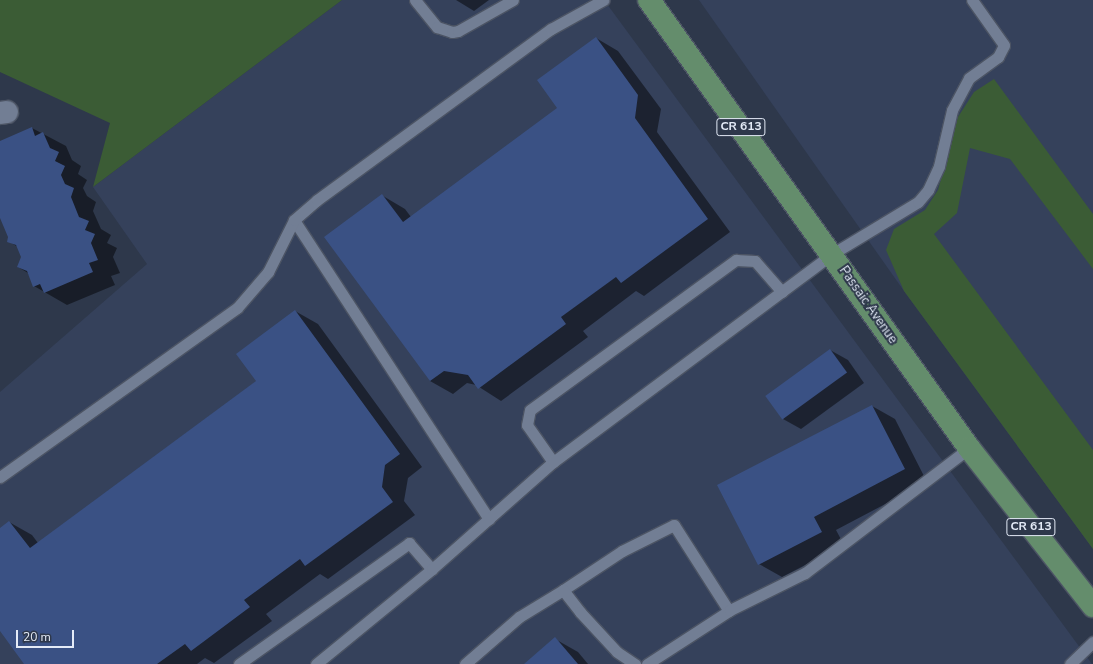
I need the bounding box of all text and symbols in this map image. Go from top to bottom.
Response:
road number: CR 613 [716,117,766,137]
street label: Passaic Avenue [836,263,900,347]
road number: CR 613 [1006,517,1056,537]
scale bar [18,622,76,648]
text: 20 m [23,629,51,645]

